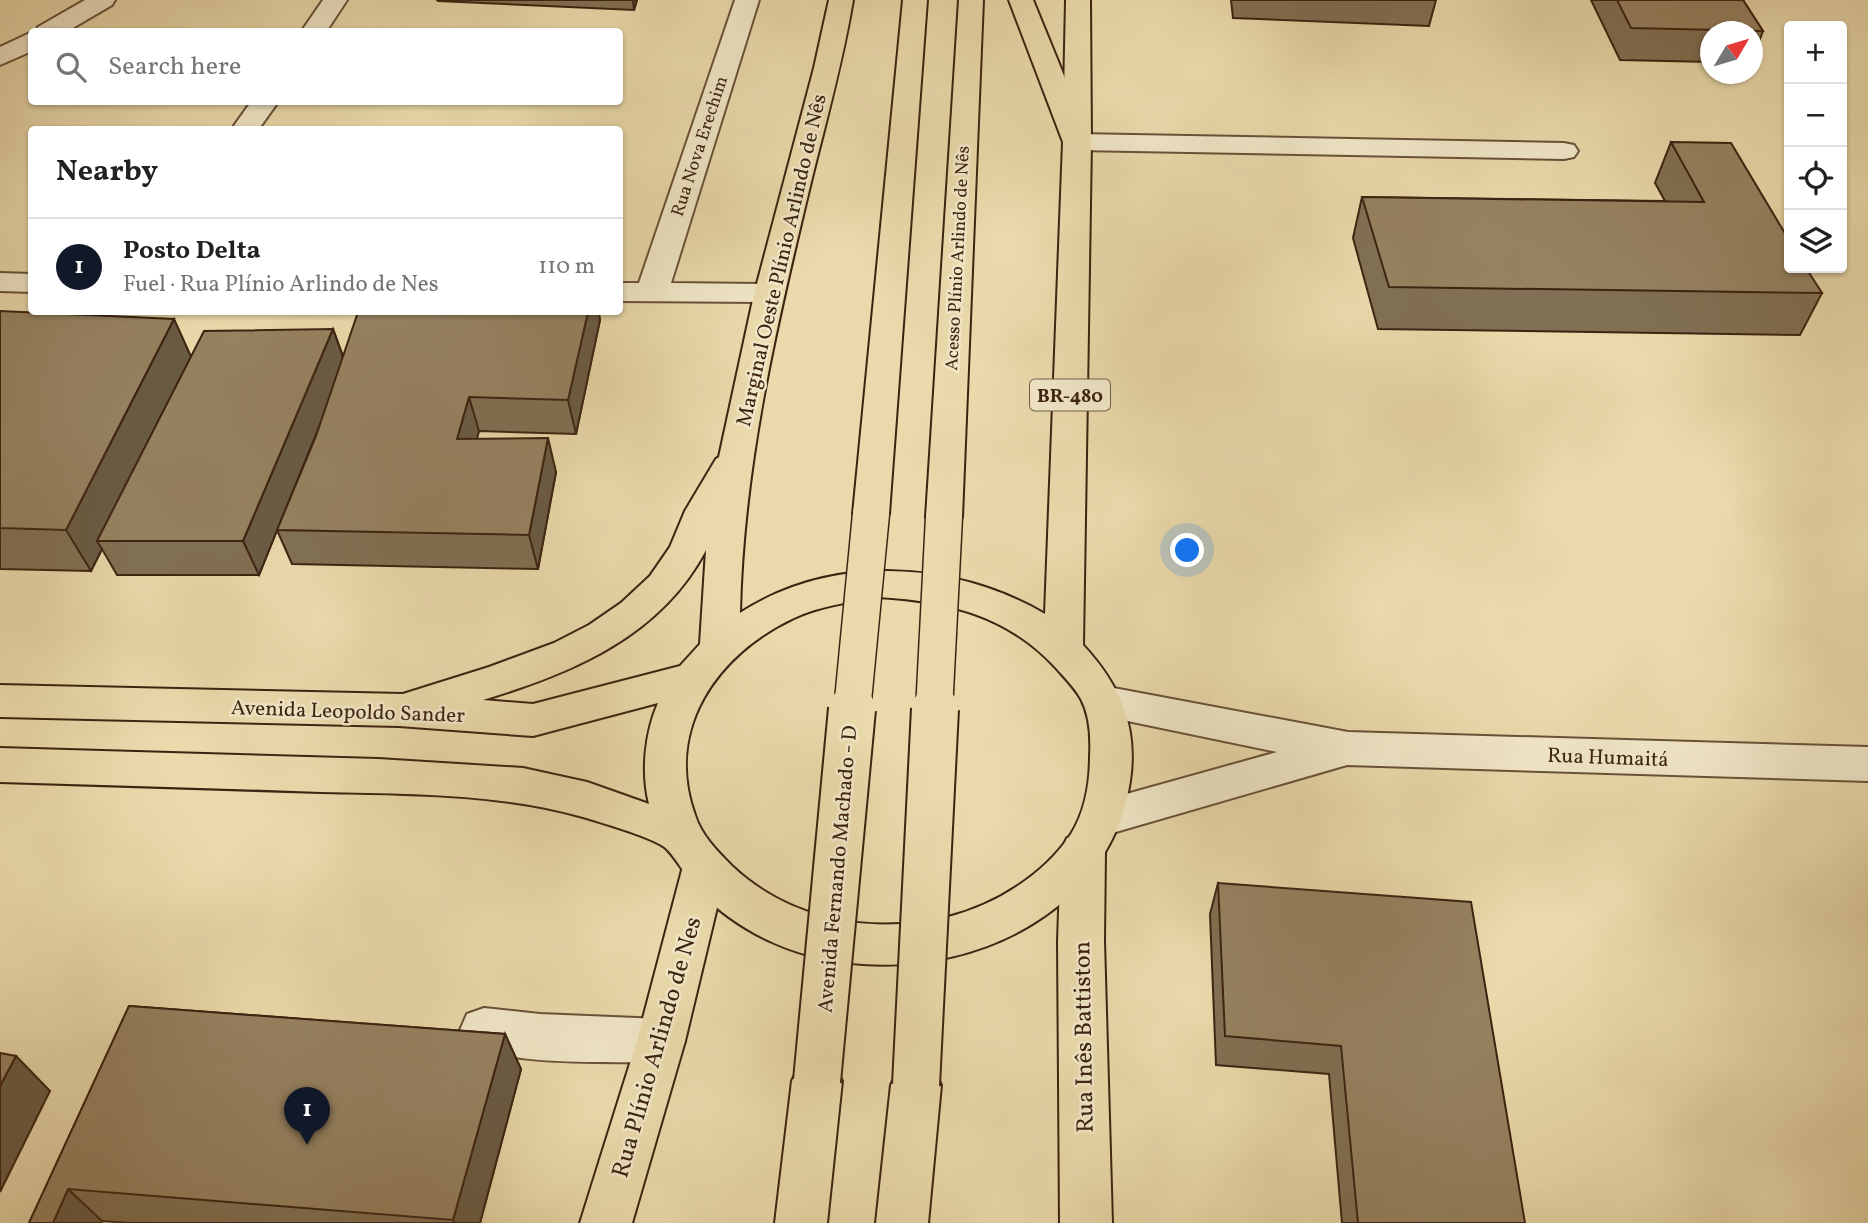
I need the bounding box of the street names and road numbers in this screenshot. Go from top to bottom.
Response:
street label: Rua Nova Erechim [666,73,735,220]
street label: Marginal Oeste Plínio Arlindo de Nês [730,91,835,429]
street label: Acesso Plínio Arlindo de Nês [940,145,977,371]
road number: BR-480 [1030,380,1110,410]
street label: Avenida Leopoldo Sander [230,694,466,731]
street label: Avenida Fernando Machado - D [811,724,866,1014]
street label: Rua Humaitá [1547,742,1669,775]
street label: Rua Plínio Arlindo de Nes [604,913,711,1182]
street label: Rua Inês Battiston [1066,941,1104,1133]

